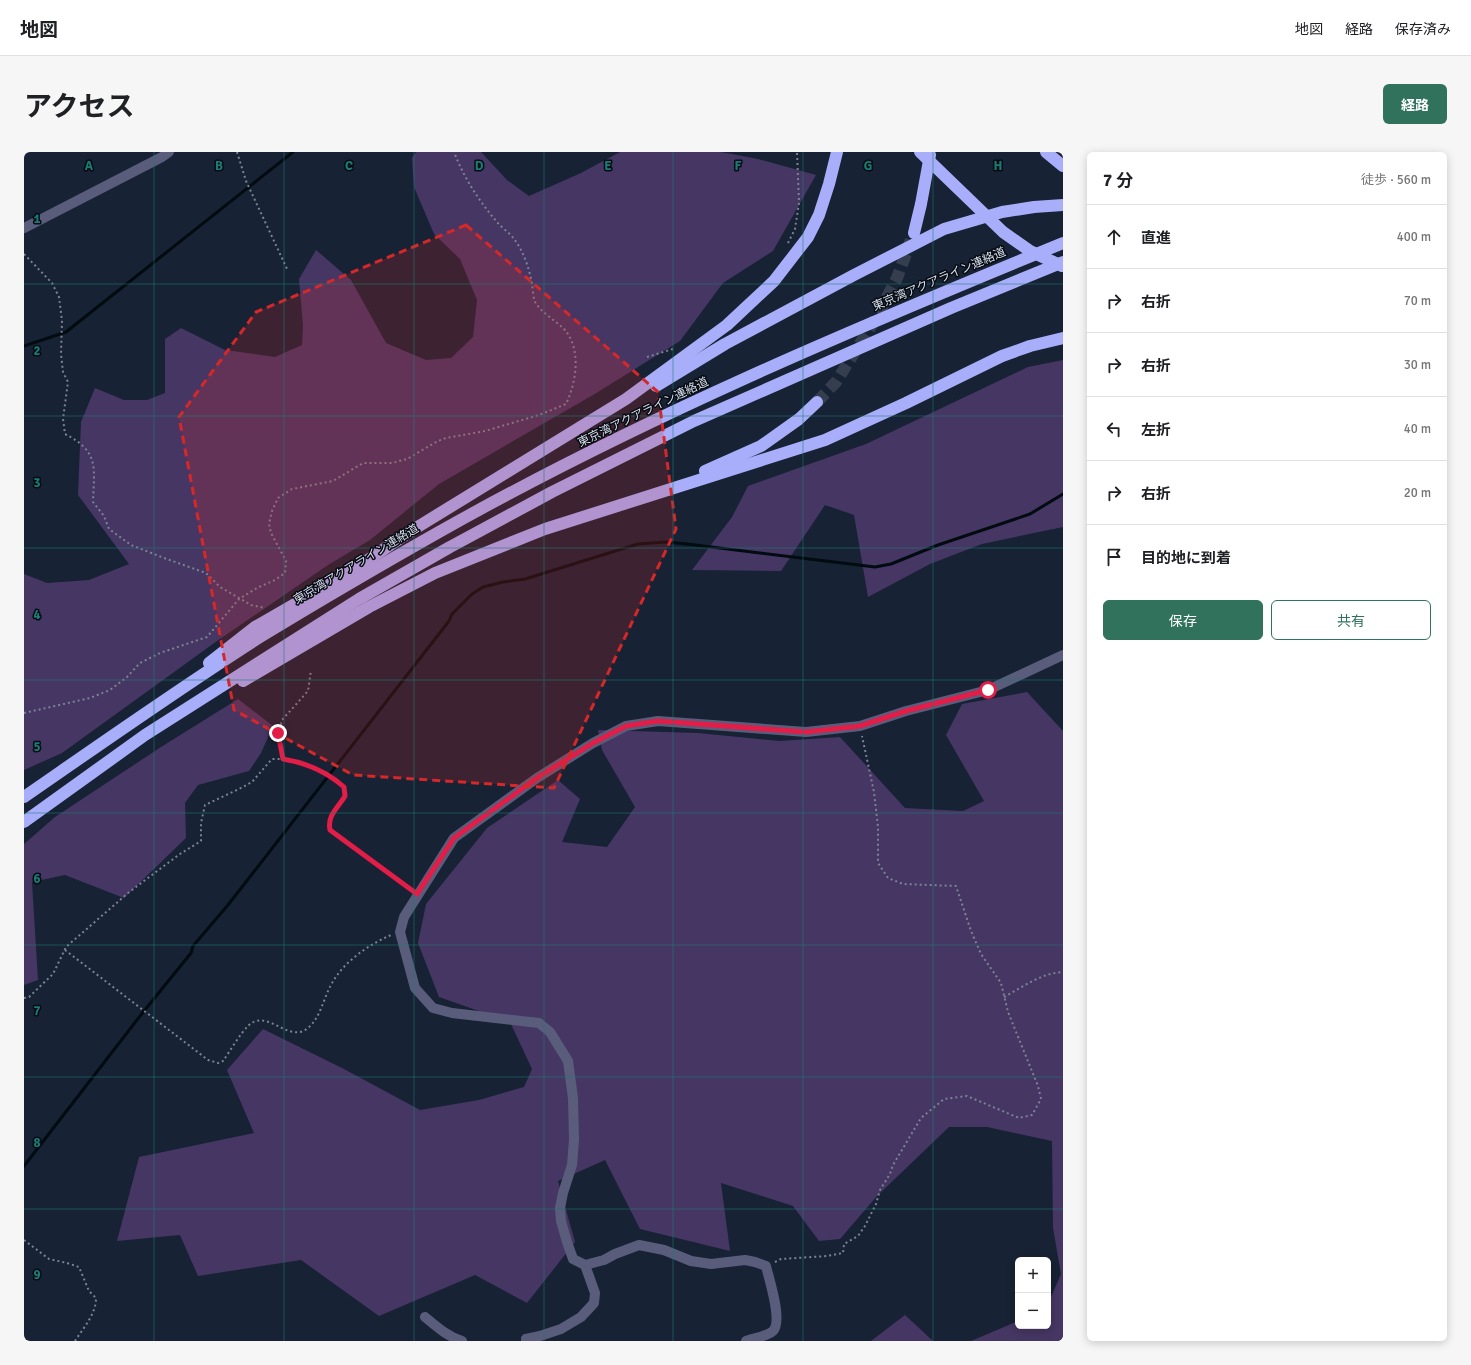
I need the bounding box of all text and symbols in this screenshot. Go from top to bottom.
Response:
text: 地図 [20,18,58,42]
text: 地図 [1295,21,1323,38]
text: 経路 [1345,21,1373,38]
text: 保存済み [1395,21,1451,38]
button: 経路 [1383,84,1447,124]
text: アクセス [24,90,135,124]
text: A [85,158,94,174]
text: B [215,158,223,174]
text: C [345,158,353,174]
text: D [475,158,484,174]
text: E [604,158,612,174]
text: F [735,158,742,174]
text: G [864,158,872,174]
text: H [994,158,1002,174]
text: 7 分 [1103,170,1133,191]
text: 徒歩 · 560 m [1361,172,1431,188]
text: 1 [33,211,41,227]
icon: ahead [1103,226,1125,248]
text: 直進 [1141,229,1171,247]
text: 400 m [1397,229,1431,245]
street label: 東京湾アクアライン連絡道 [870,245,1008,314]
icon: right [1103,290,1125,312]
text: 右折 [1141,293,1171,311]
text: 70 m [1404,293,1431,309]
text: 2 [33,343,41,359]
icon: right [1103,354,1125,376]
text: 右折 [1141,357,1171,375]
text: 30 m [1404,357,1431,373]
street label: 東京湾アクアライン連絡道 [575,374,711,451]
icon: left [1103,418,1125,440]
text: 左折 [1141,421,1171,439]
text: 40 m [1404,421,1431,437]
text: 3 [33,475,41,491]
icon: right [1103,482,1125,504]
text: 右折 [1141,485,1171,503]
text: 20 m [1404,485,1431,501]
street label: 東京湾アクアライン連絡道 [291,521,422,608]
icon: arrive [1103,546,1125,568]
text: 目的地に到着 [1141,549,1231,567]
button: 保存 [1103,600,1263,640]
button: 共有 [1271,600,1431,640]
text: 4 [33,607,41,623]
route start [979,681,997,699]
route end [269,724,287,742]
text: 5 [33,739,41,755]
text: 6 [33,871,41,887]
text: 7 [33,1003,41,1019]
text: 8 [33,1135,41,1151]
map controls [1015,1257,1051,1329]
button: + [1015,1257,1051,1293]
text: 9 [33,1267,41,1283]
button: − [1015,1293,1051,1329]

